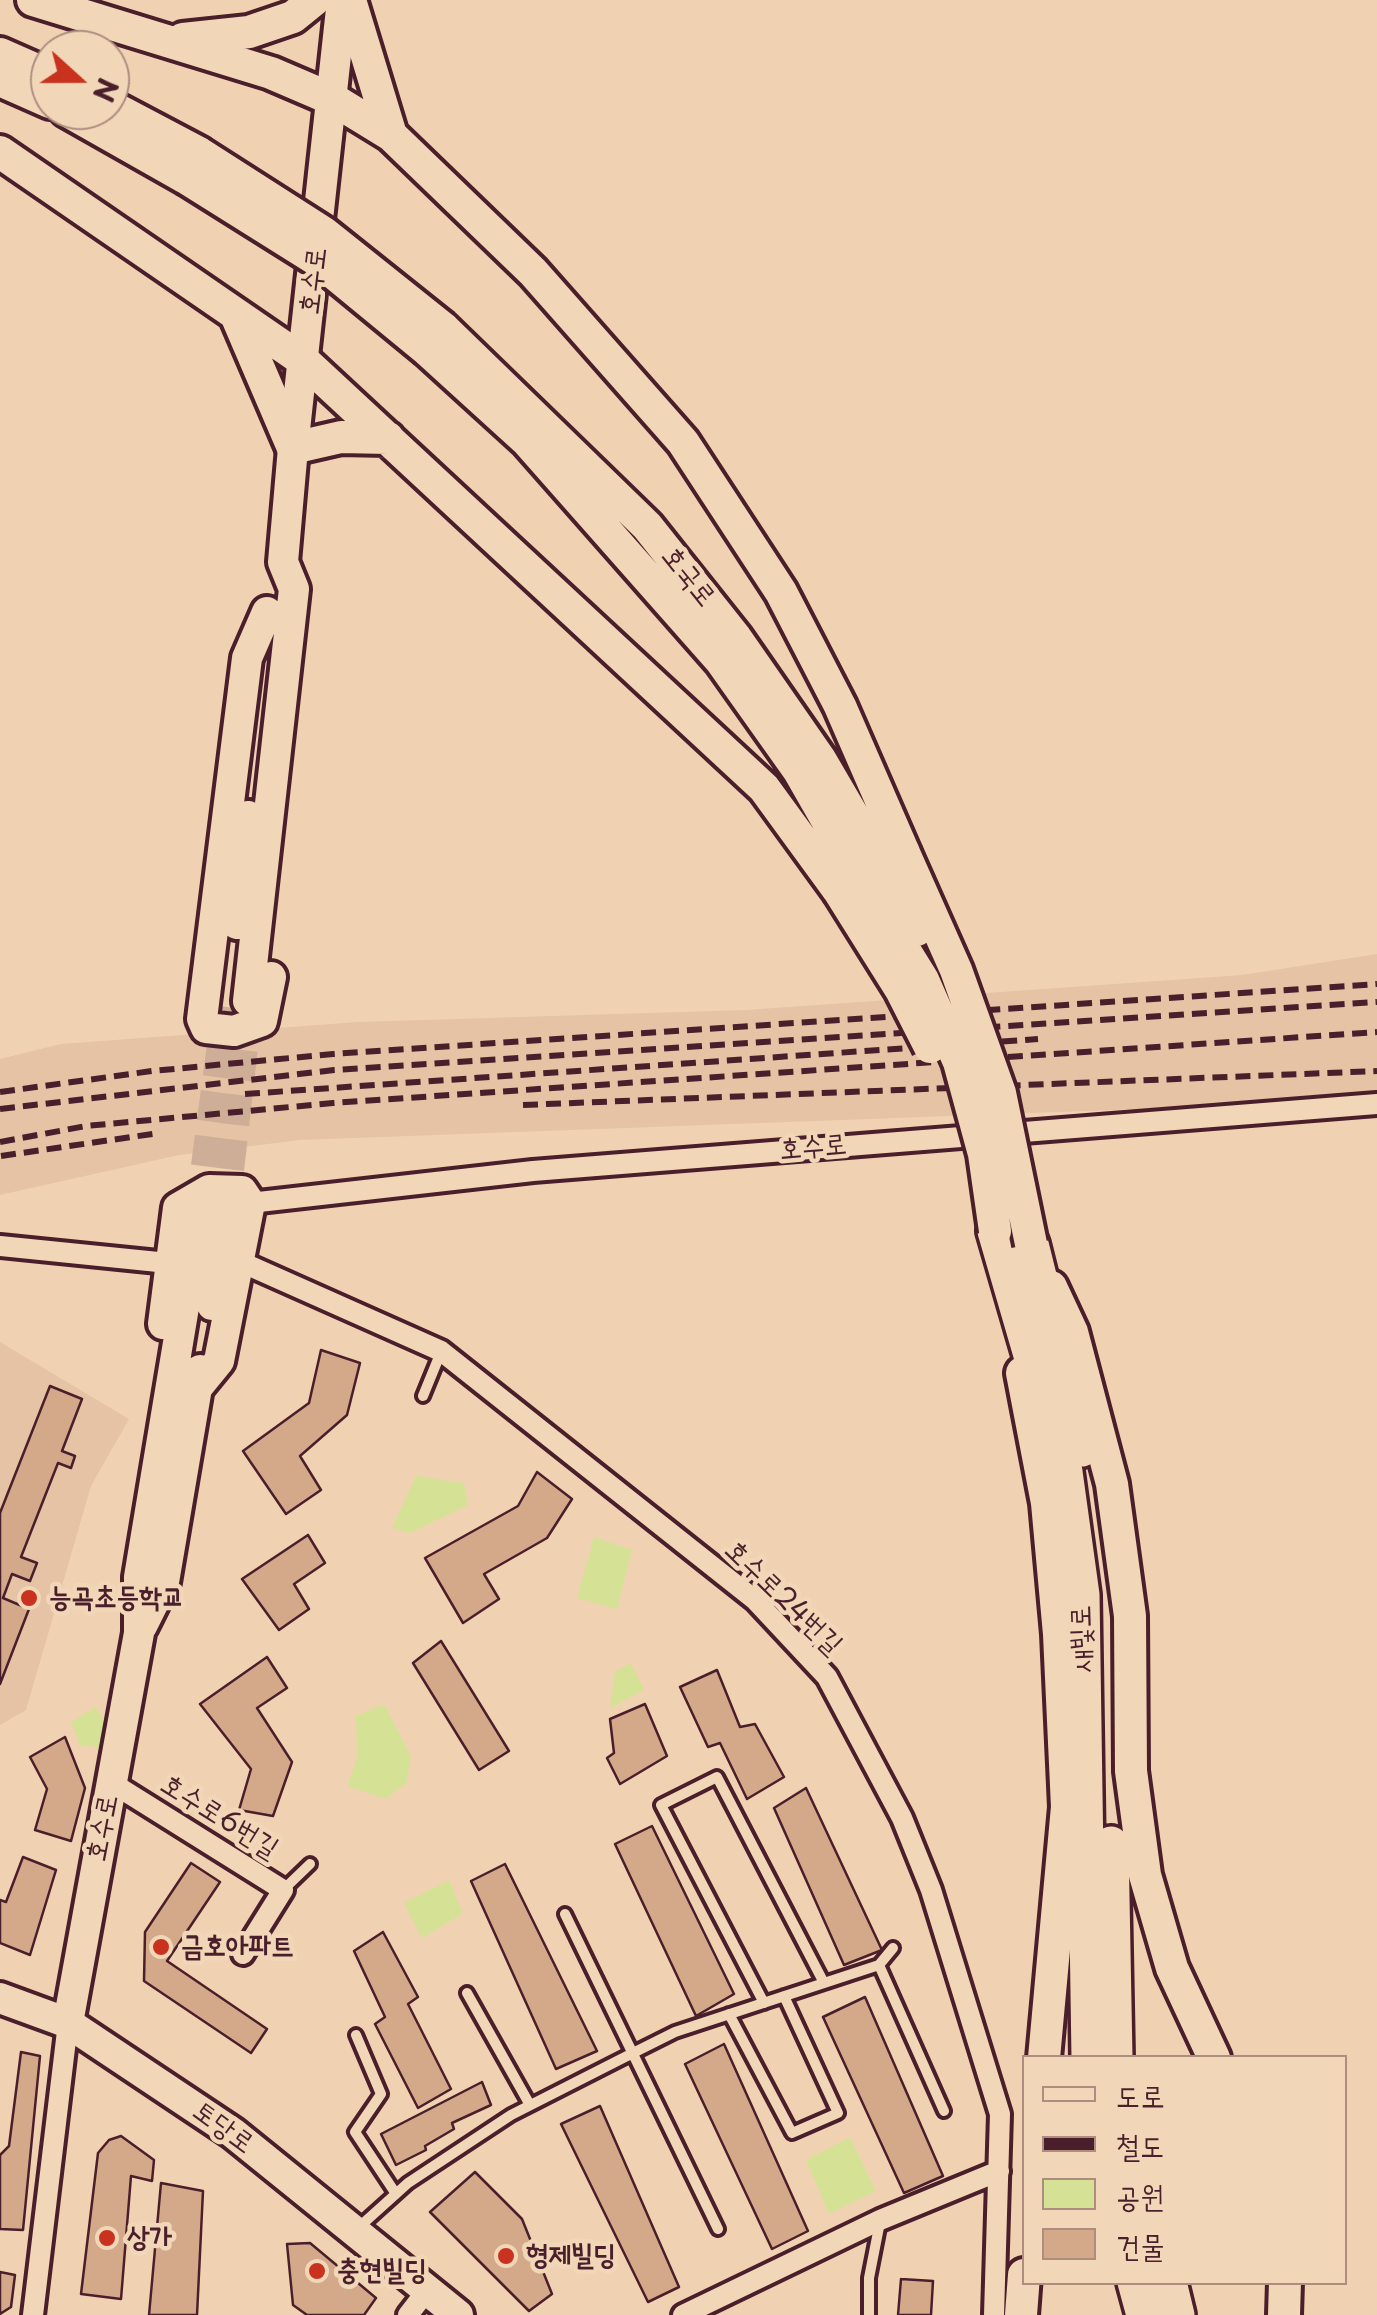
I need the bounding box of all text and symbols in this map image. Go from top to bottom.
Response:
north arrow [30,30,130,130]
text: N [83,72,131,108]
street label: 호수로 [293,245,335,317]
street label: 호국로 [654,540,722,614]
street label: 호수로 [778,1128,848,1168]
street label: 호수로24번길 [717,1534,849,1662]
place label: 능곡초등학교 [49,1581,184,1615]
marker: 능곡초등학교 [18,1587,40,1609]
street label: 새빛로 [1065,1605,1101,1673]
street label: 호수로6번길 [154,1768,284,1866]
street label: 호수로 [80,1792,126,1864]
place label: 금호아파트 [181,1930,294,1964]
marker: 금호아파트 [150,1936,172,1958]
legend [1022,2055,1347,2285]
text: 도로 [1116,2072,1164,2117]
street label: 토당로 [186,2095,260,2161]
text: 철도 [1116,2122,1164,2167]
text: 공원 [1116,2172,1164,2217]
place label: 상가 [127,2221,172,2255]
text: 건물 [1116,2222,1164,2267]
marker: 상가 [96,2227,118,2249]
place label: 형제빌딩 [526,2239,616,2273]
marker: 형제빌딩 [495,2245,517,2267]
place label: 충현빌딩 [337,2254,427,2288]
marker: 충현빌딩 [306,2260,328,2282]

